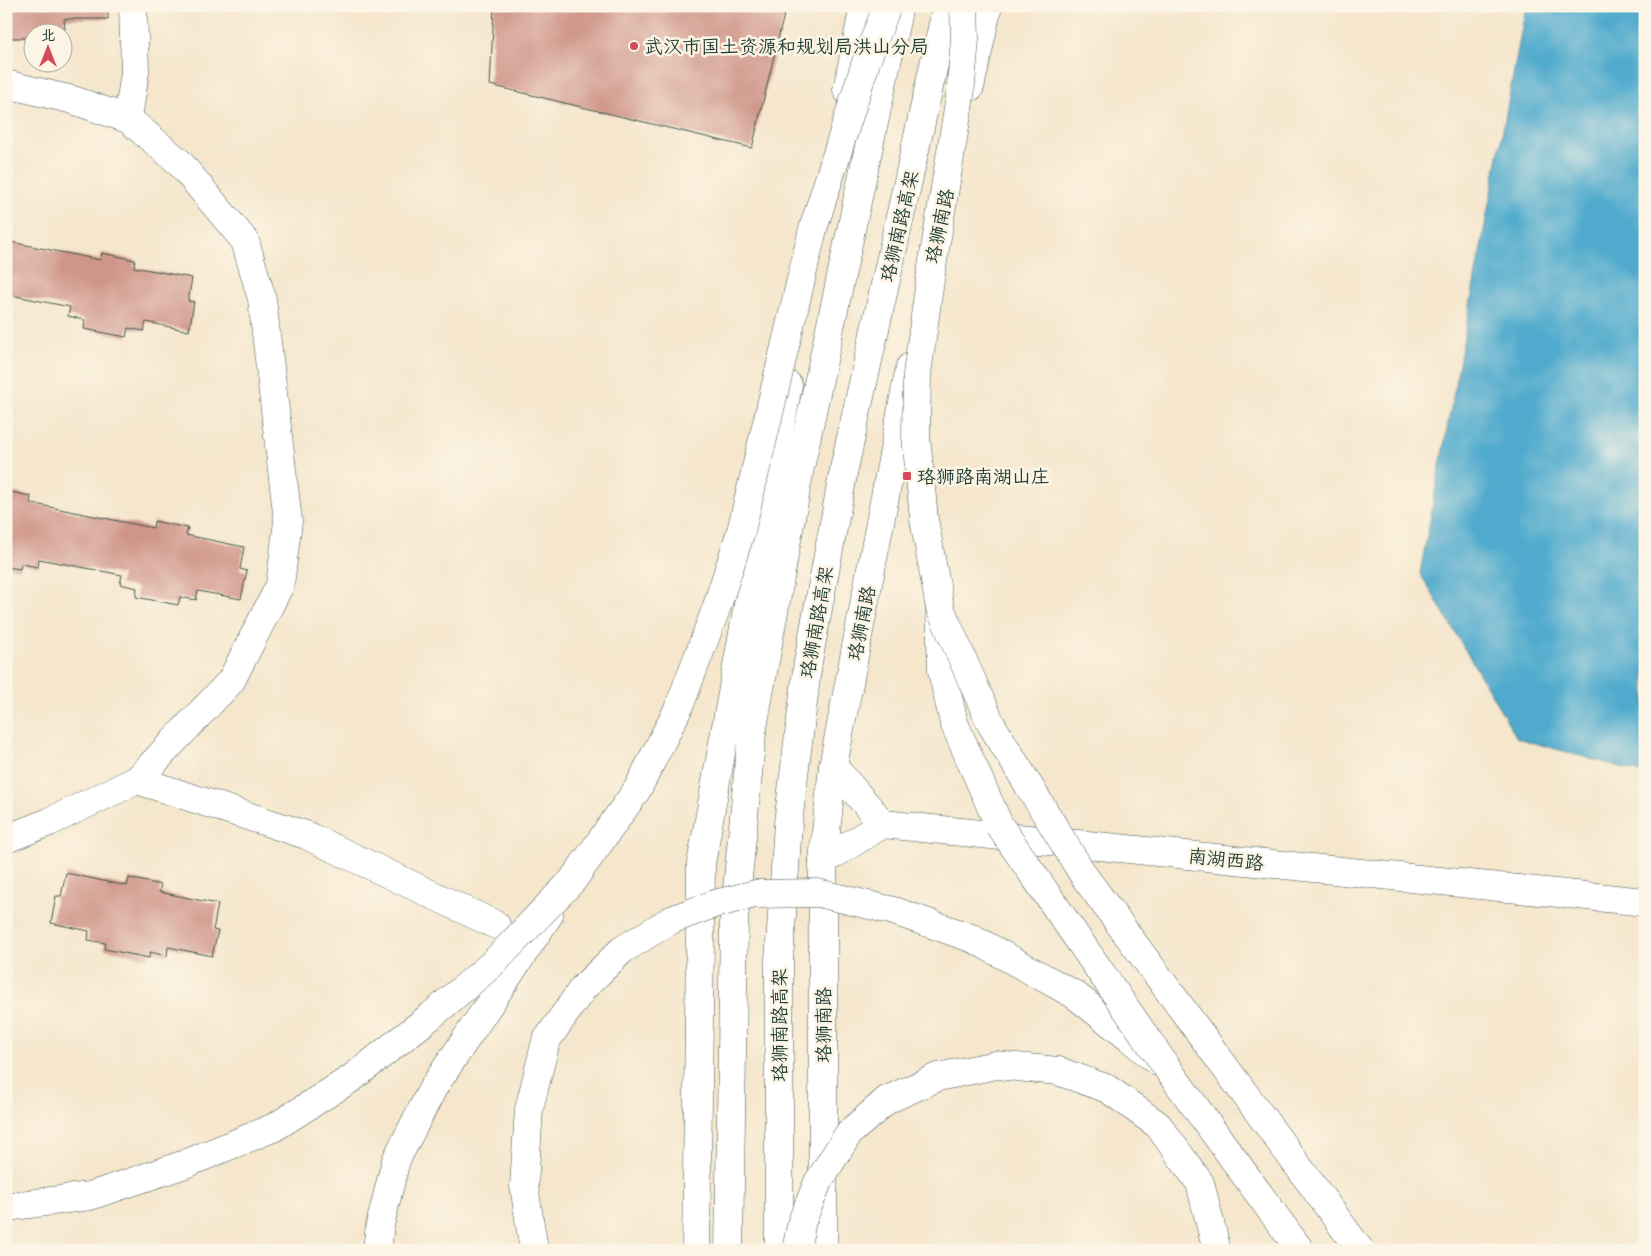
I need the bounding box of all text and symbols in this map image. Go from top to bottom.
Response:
north arrow [22,22,72,72]
text: 北 [41,27,55,44]
place label: 武汉市国土资源和规划局洪山分局 [644,35,929,58]
marker: 武汉市国土资源和规划局洪山分局 [628,40,640,52]
street label: 珞狮南路高架 [875,168,924,284]
street label: 珞狮南路 [920,187,959,266]
place label: 珞狮路南湖山庄 [917,465,1050,488]
marker: 珞狮路南湖山庄 [901,470,913,482]
street label: 珞狮南路高架 [795,564,838,680]
street label: 珞狮南路 [843,584,880,663]
street label: 南湖西路 [1187,844,1265,875]
street label: 珞狮南路高架 [768,968,791,1082]
street label: 珞狮南路 [812,987,835,1063]

